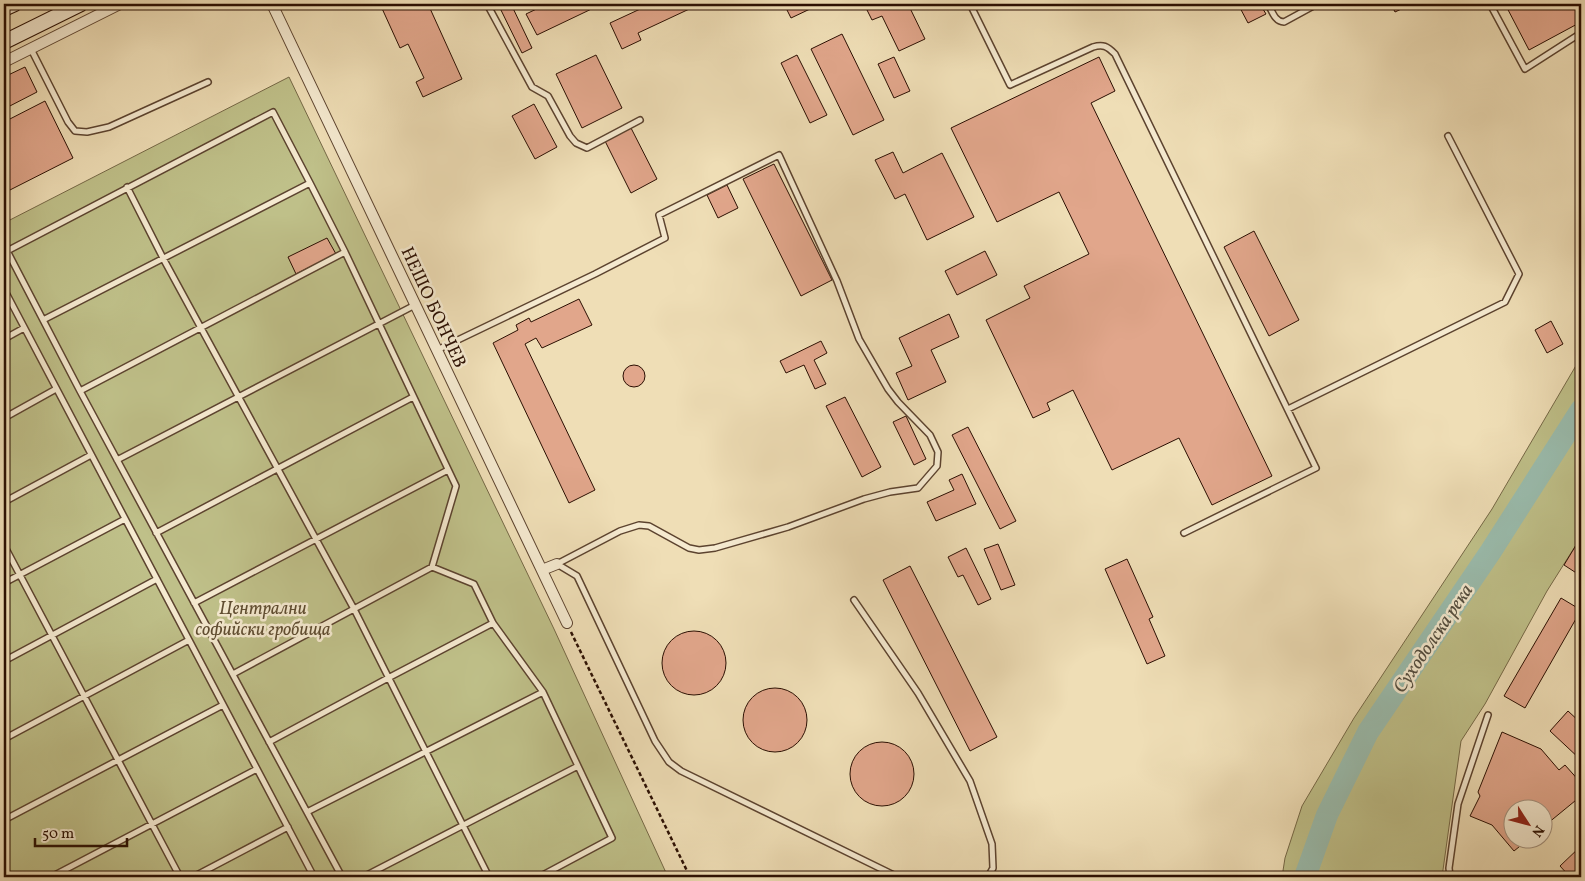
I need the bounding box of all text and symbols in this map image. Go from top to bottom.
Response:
street label: НЕШО БОНЧЕВ [394,243,472,372]
water label: Суходолска река [1388,579,1480,699]
park label: Централни софийски гробища [195,597,331,643]
north arrow [1502,798,1552,848]
scale bar [35,816,128,848]
text: N [1527,821,1548,840]
text: 50 m [42,824,74,845]

